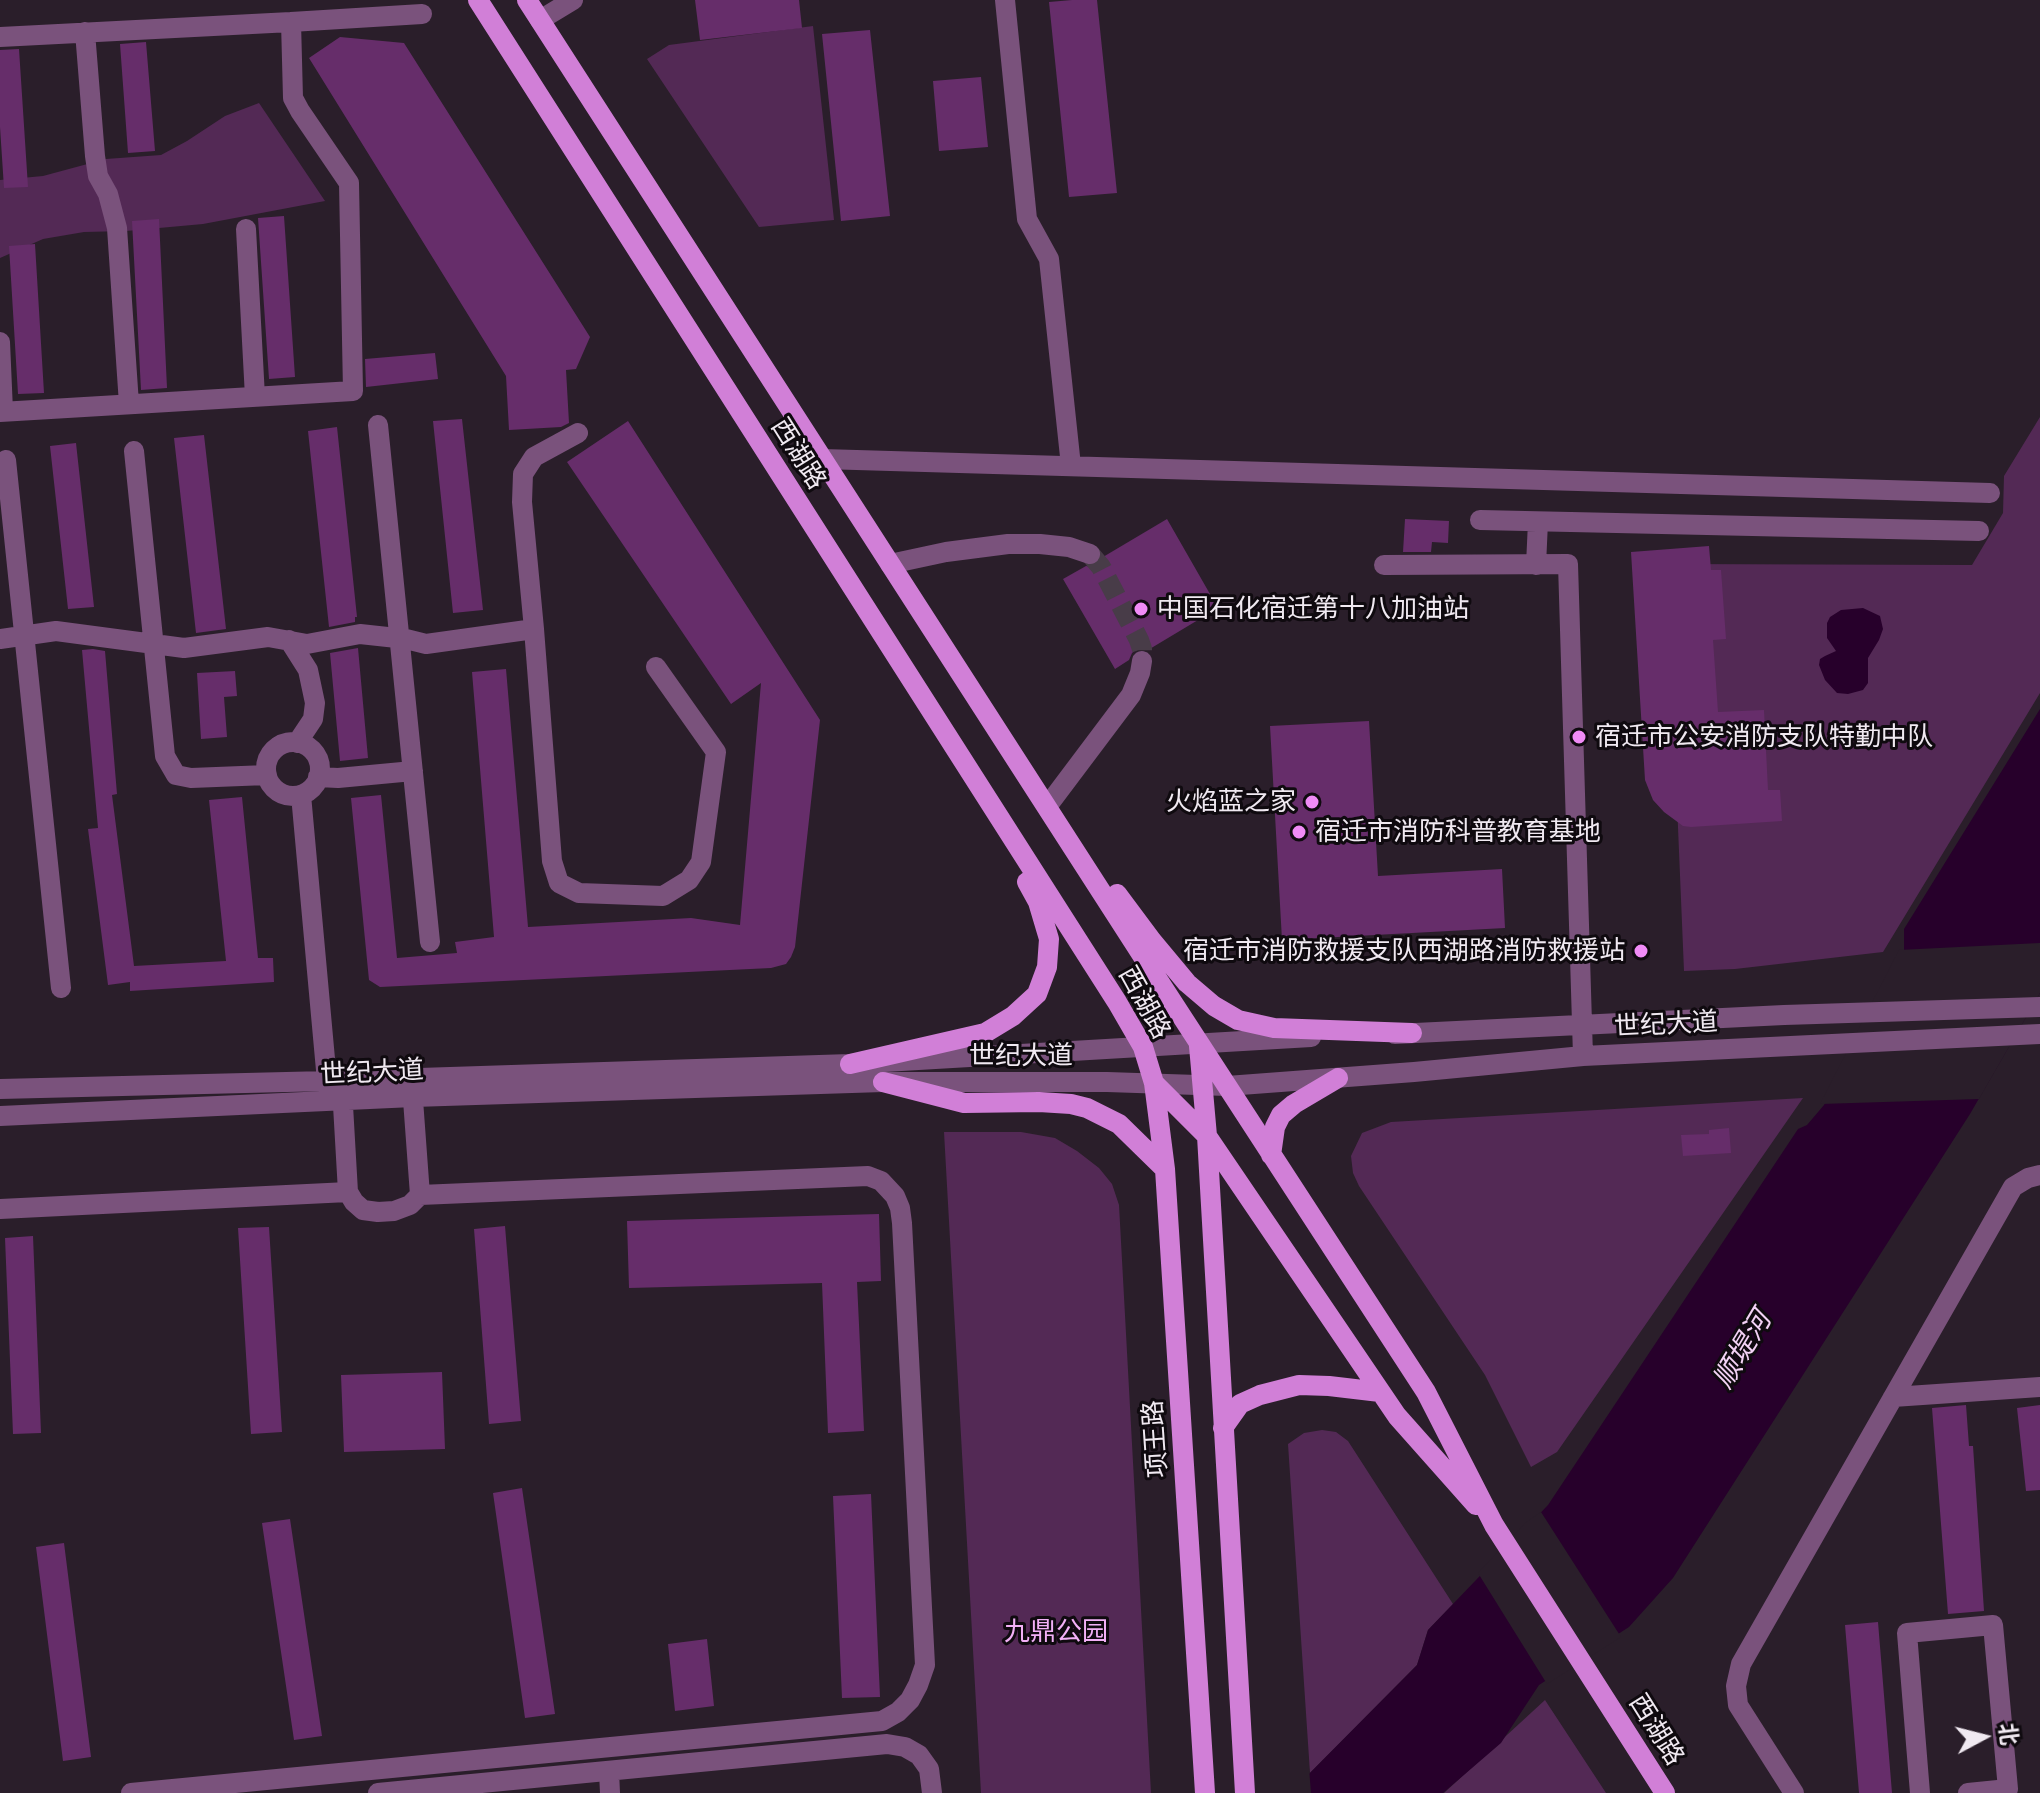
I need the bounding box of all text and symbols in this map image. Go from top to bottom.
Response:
street label: 西湖路 [764,413,832,495]
place label: 中国石化宿迁第十八加油站 [1157,593,1469,625]
marker: 中国石化宿迁第十八加油站 [1132,600,1150,618]
place label: 宿迁市公安消防支队特勤中队 [1595,721,1933,753]
marker: 宿迁市公安消防支队特勤中队 [1570,728,1588,746]
place label: 火焰蓝之家 [1166,786,1296,818]
marker: 火焰蓝之家 [1303,793,1321,811]
place label: 宿迁市消防科普教育基地 [1315,816,1601,848]
marker: 宿迁市消防科普教育基地 [1290,823,1308,841]
place label: 宿迁市消防救援支队西湖路消防救援站 [1183,935,1625,967]
marker: 宿迁市消防救援支队西湖路消防救援站 [1632,942,1650,960]
street label: 西湖路 [1111,961,1177,1045]
street label: 世纪大道 [1613,1007,1719,1043]
street label: 世纪大道 [969,1040,1073,1072]
street label: 世纪大道 [319,1055,425,1091]
water label: 顺堤河 [1707,1305,1779,1395]
street label: 项王路 [1138,1399,1174,1479]
park label: 九鼎公园 [1004,1616,1108,1648]
street label: 西湖路 [1622,1689,1690,1771]
north arrow [1944,1697,2024,1777]
text: 北 [1994,1721,2023,1747]

